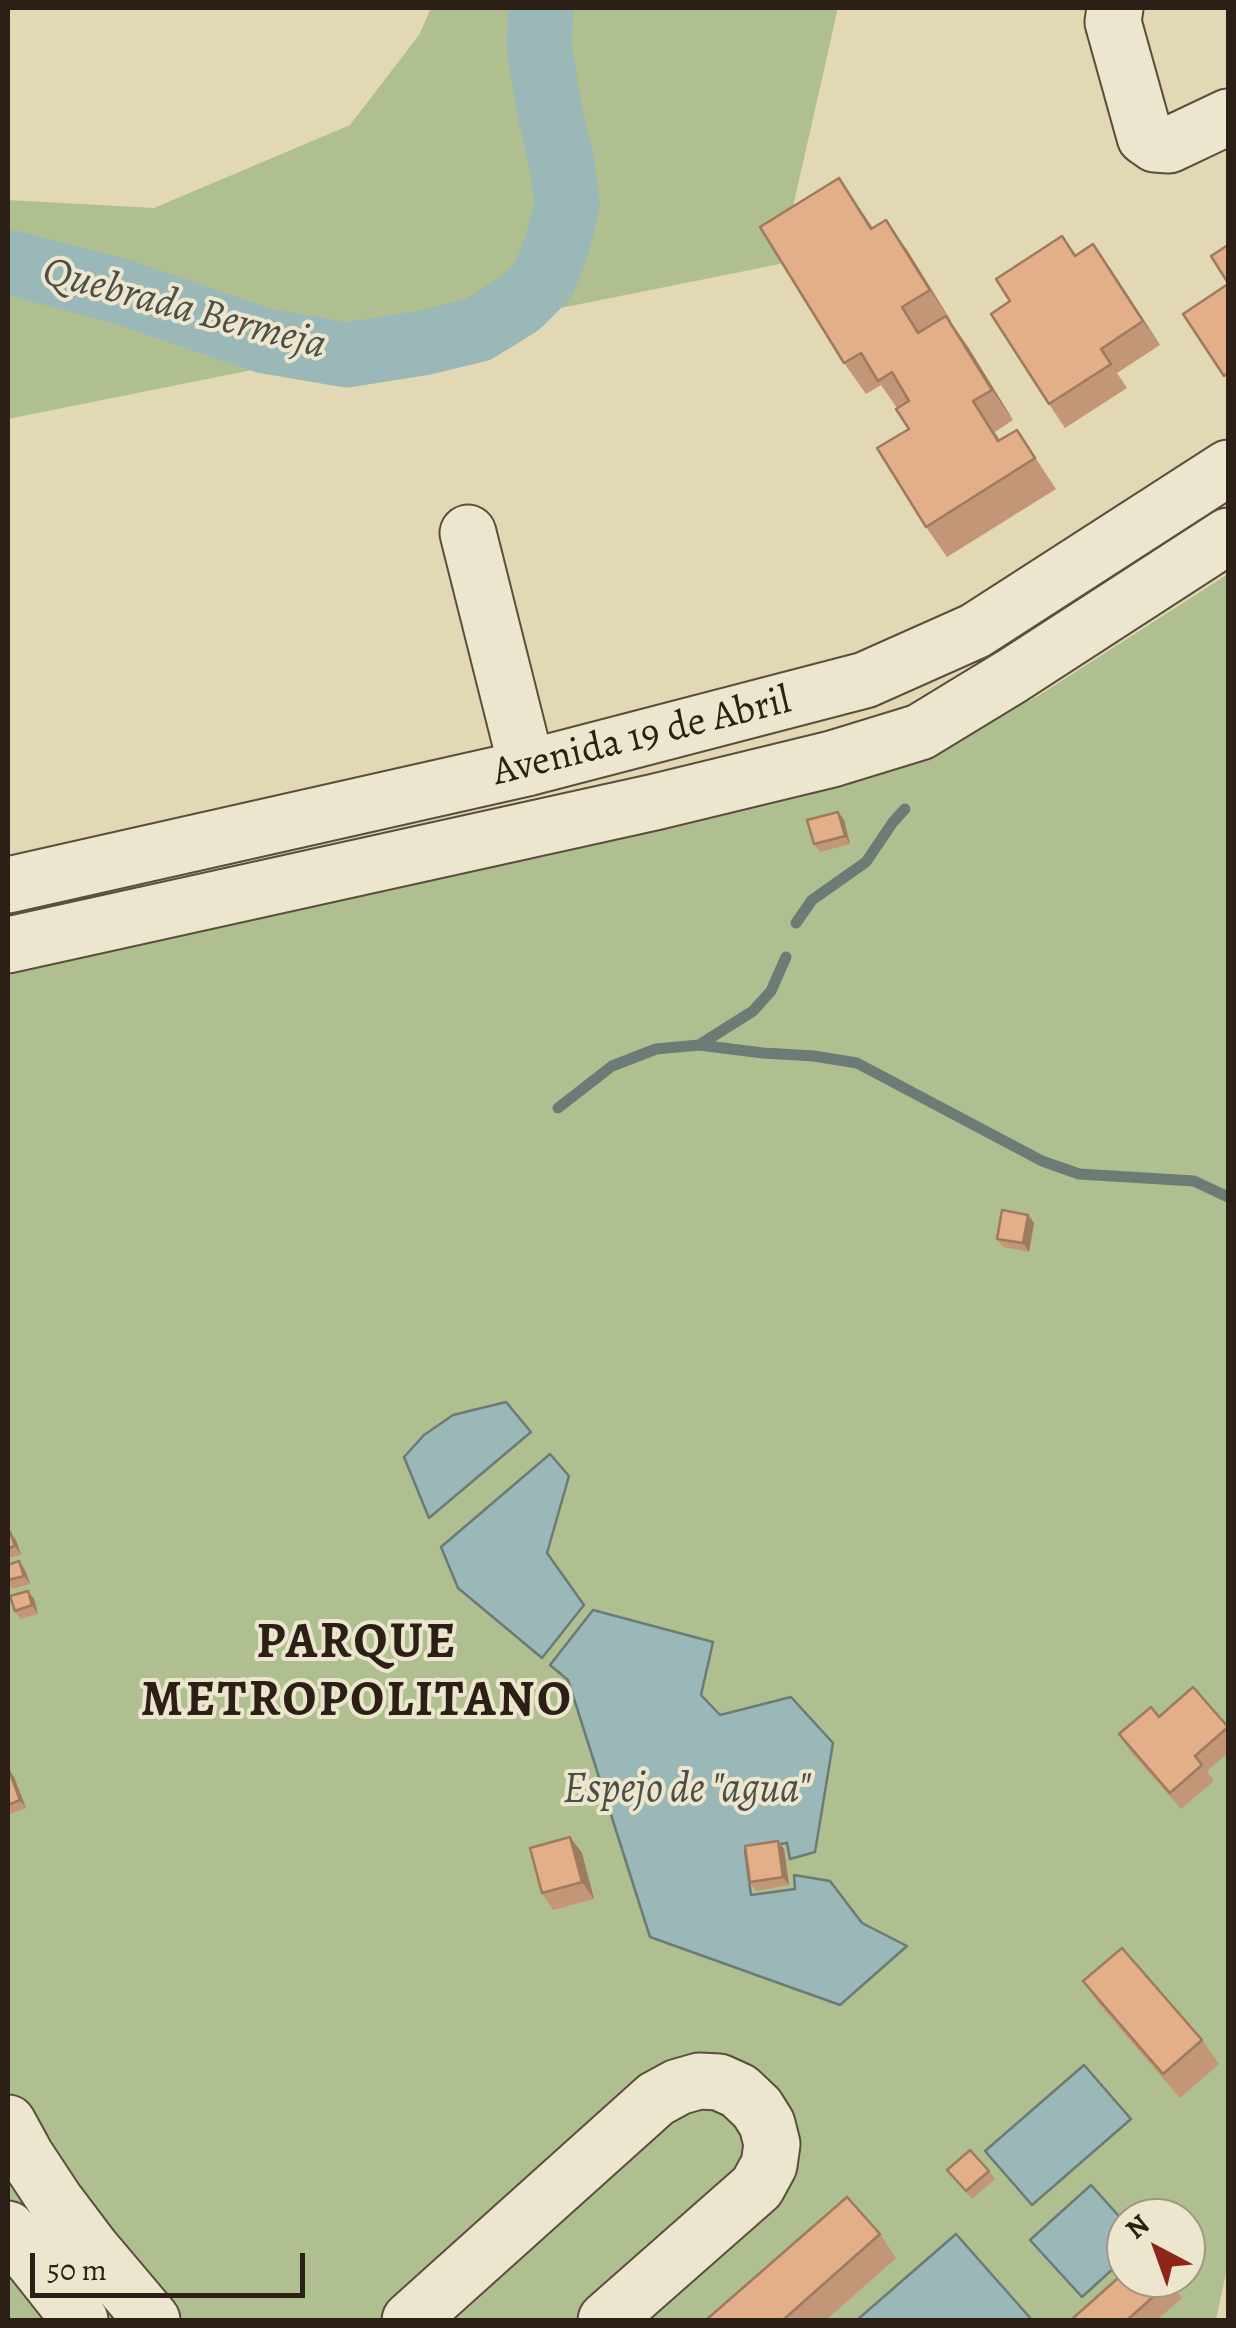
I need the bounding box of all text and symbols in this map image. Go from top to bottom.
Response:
water label: Quebrada Bermeja [37,248,331,372]
street label: Avenida 19 de Abril [488,678,796,798]
district label: PARQUE METROPOLITANO [141,1615,573,1732]
water label: Espejo de "agua" [563,1766,811,1816]
north arrow [1106,2198,1206,2298]
text: N [1117,2206,1158,2248]
scale bar [35,2233,310,2295]
text: 50 m [47,2250,107,2290]

